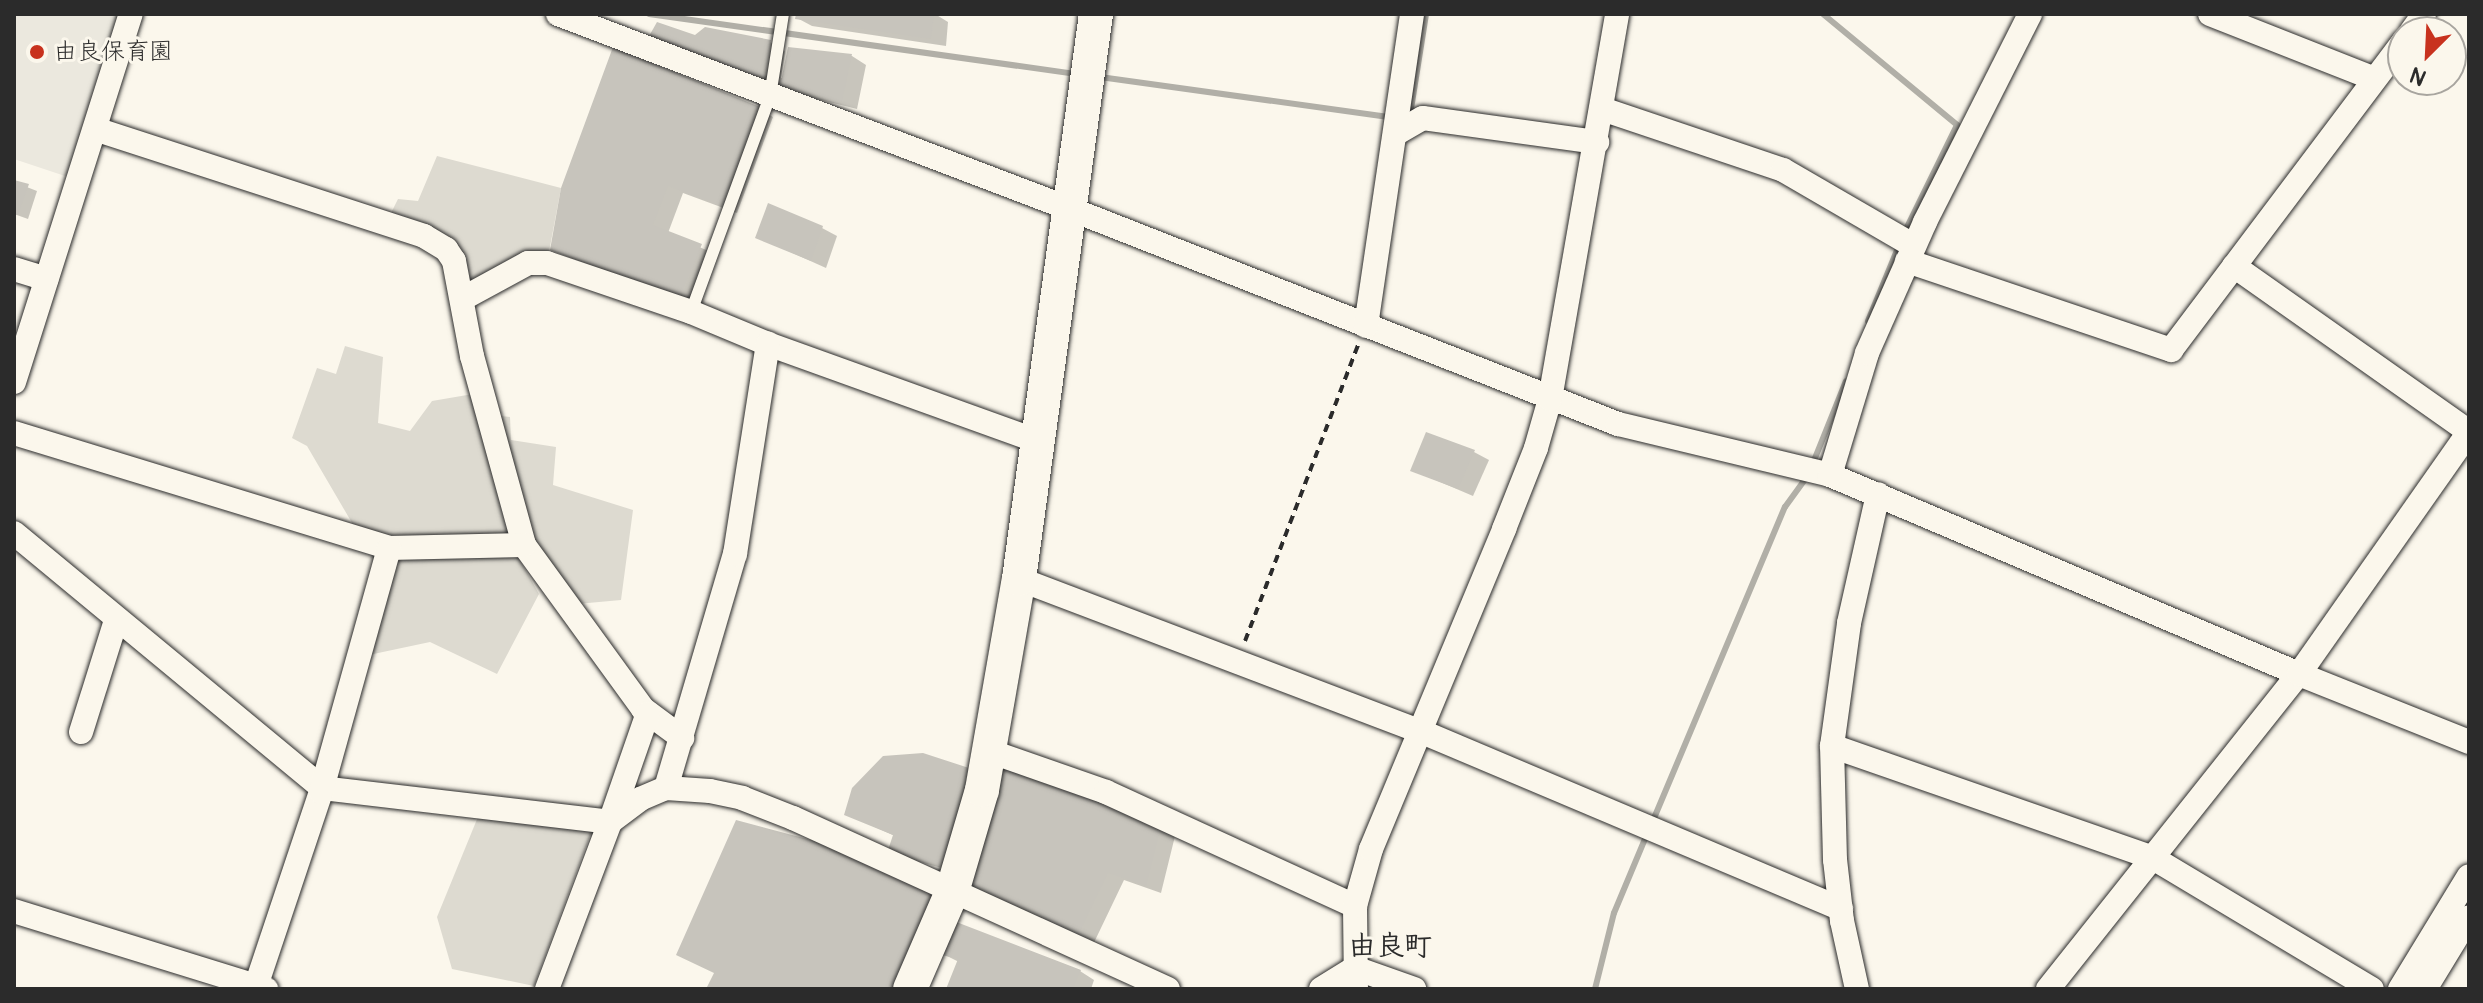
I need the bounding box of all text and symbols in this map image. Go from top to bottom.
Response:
north arrow [2387,16,2467,96]
place label: 由良保育園 [53,38,173,66]
marker: 由良保育園 [28,43,46,61]
text: N [2406,60,2431,92]
district label: 由良町 [1348,930,1432,964]

